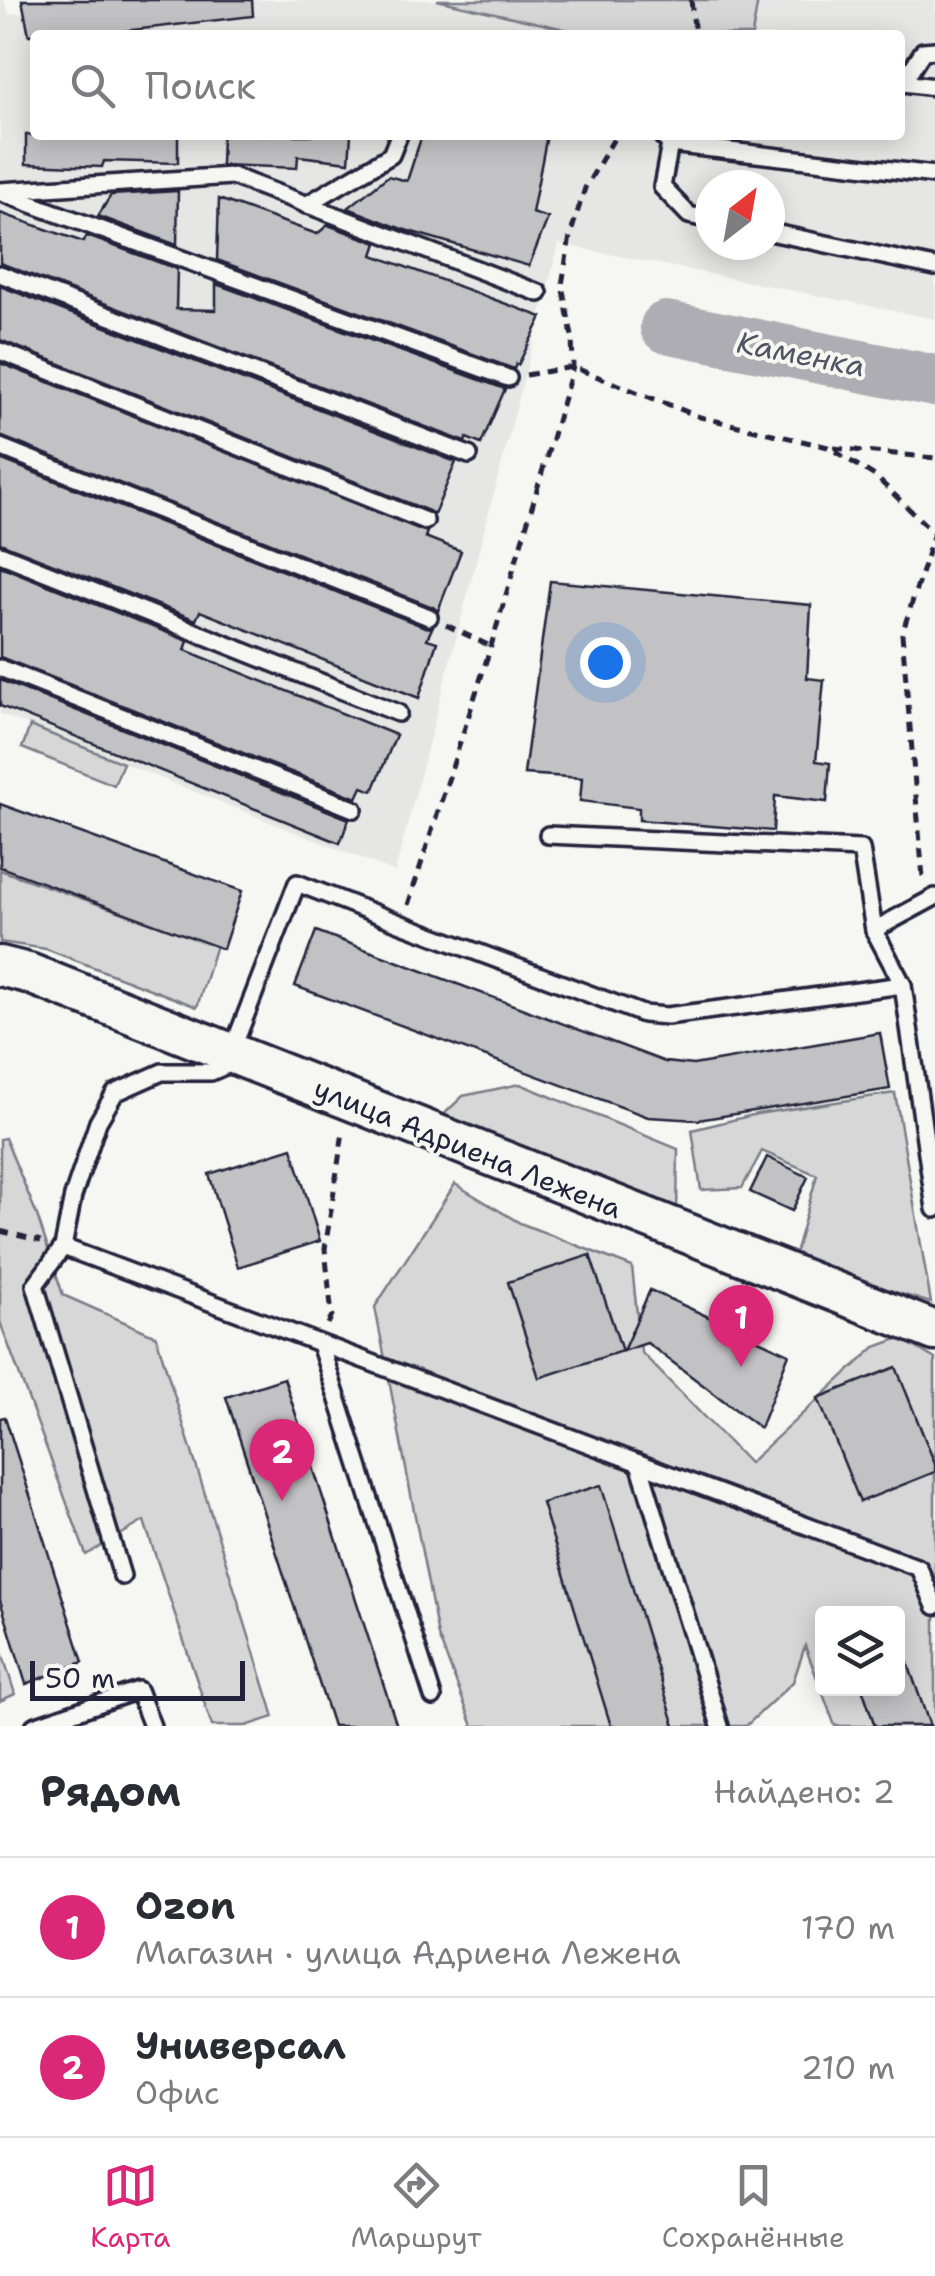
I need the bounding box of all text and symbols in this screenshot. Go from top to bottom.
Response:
search box [30,30,905,140]
icon: search [65,58,120,113]
text: Поиск [145,60,256,111]
north arrow [695,170,785,260]
water label: Каменка [733,321,869,387]
your location [580,637,631,688]
street label: улица Адриена Лежена [308,1069,628,1227]
pin: 1 [708,1284,774,1367]
pin: 2 [250,1418,314,1501]
map controls [815,1606,905,1696]
button: layers [815,1606,905,1696]
scale bar [30,1656,245,1700]
text: 50 m [45,1659,115,1697]
text: Рядом [40,1763,181,1819]
text: Найдено: 2 [714,1770,895,1813]
text: Ozon [135,1880,235,1931]
text: 1 [65,1906,80,1949]
text: 170 m [801,1906,895,1949]
text: Магазин · улица Адриена Лежена [135,1931,681,1974]
text: Универсал [135,2020,346,2071]
text: 2 [61,2046,84,2089]
text: 210 m [801,2046,895,2089]
text: Офис [135,2071,220,2114]
tab: Карта [90,2158,170,2256]
tab: Маршрут [351,2158,481,2256]
tab: Сохранённые [662,2158,845,2256]

